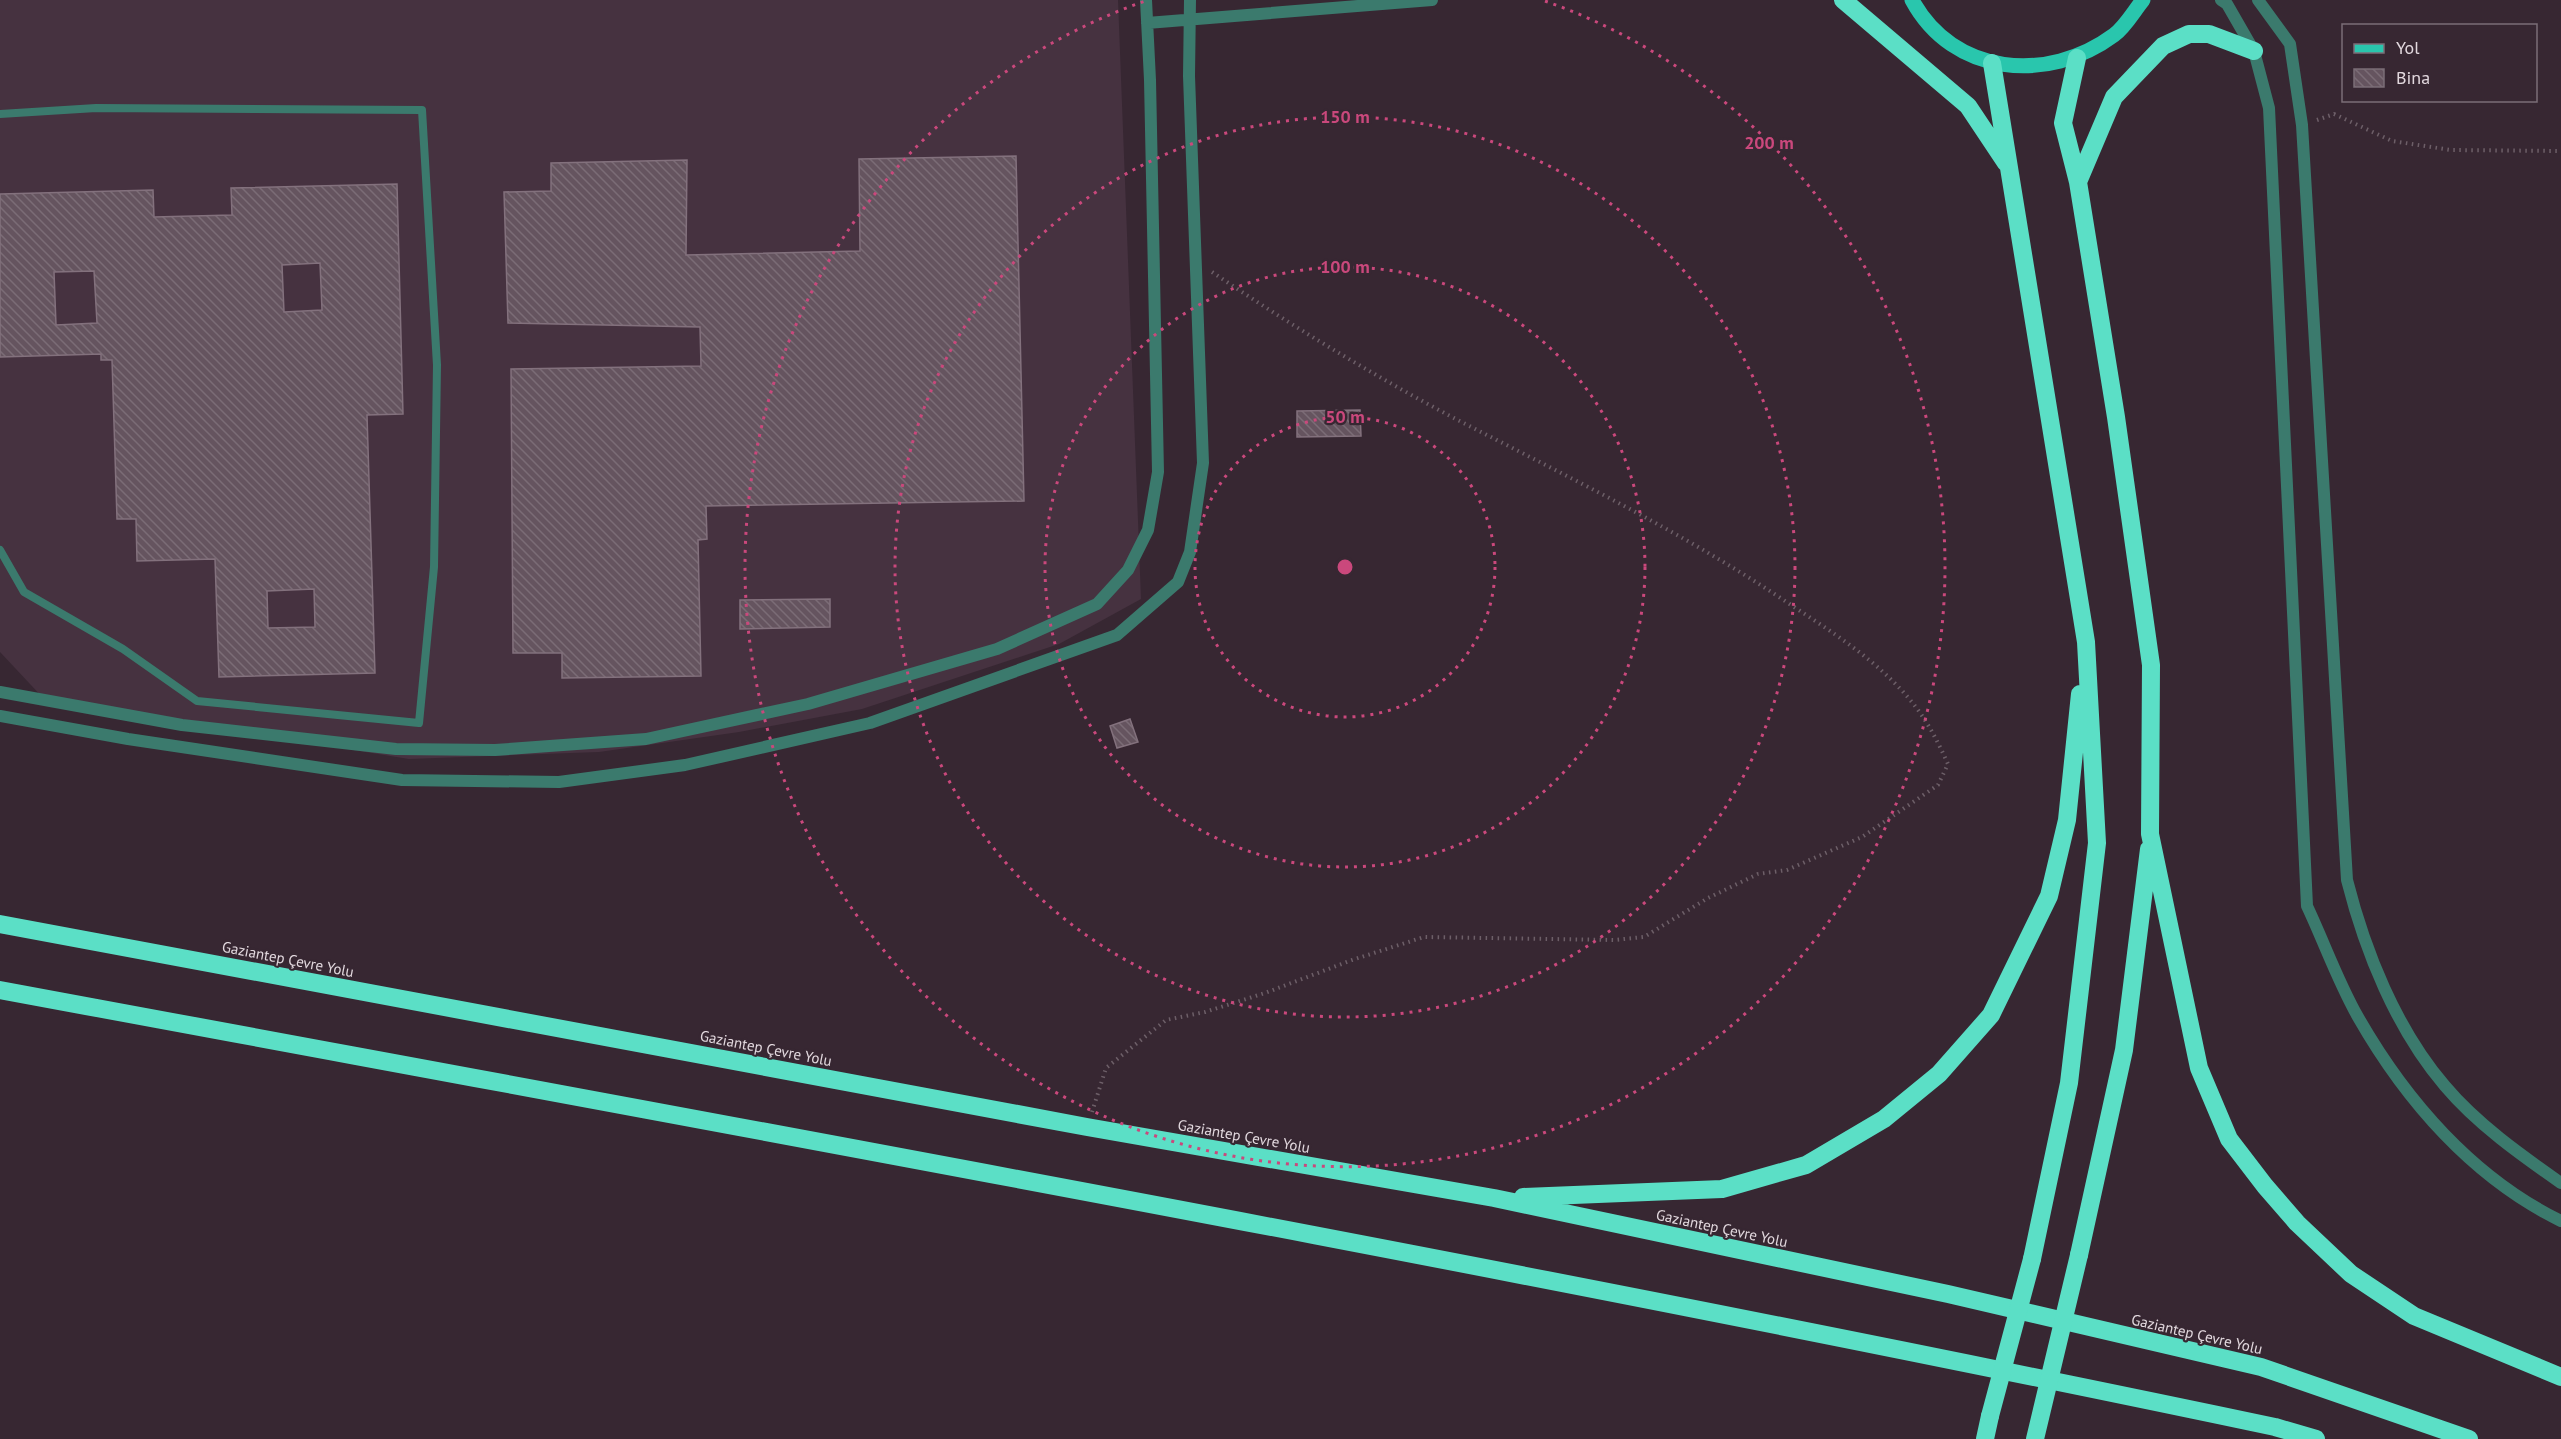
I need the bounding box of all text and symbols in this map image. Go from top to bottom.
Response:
legend [2342,24,2537,102]
text: Yol [2396,36,2420,59]
text: Bina [2396,66,2430,89]
text: 150 m [1320,105,1370,128]
text: 200 m [1744,131,1794,154]
text: 100 m [1320,255,1370,278]
text: 50 m [1325,405,1365,428]
centre of rings [1335,557,1355,577]
street label: Gaziantep Çevre Yolu [220,937,356,981]
street label: Gaziantep Çevre Yolu [698,1026,834,1070]
street label: Gaziantep Çevre Yolu [1176,1115,1312,1157]
street label: Gaziantep Çevre Yolu [1654,1205,1790,1251]
street label: Gaziantep Çevre Yolu [2130,1310,2264,1358]

